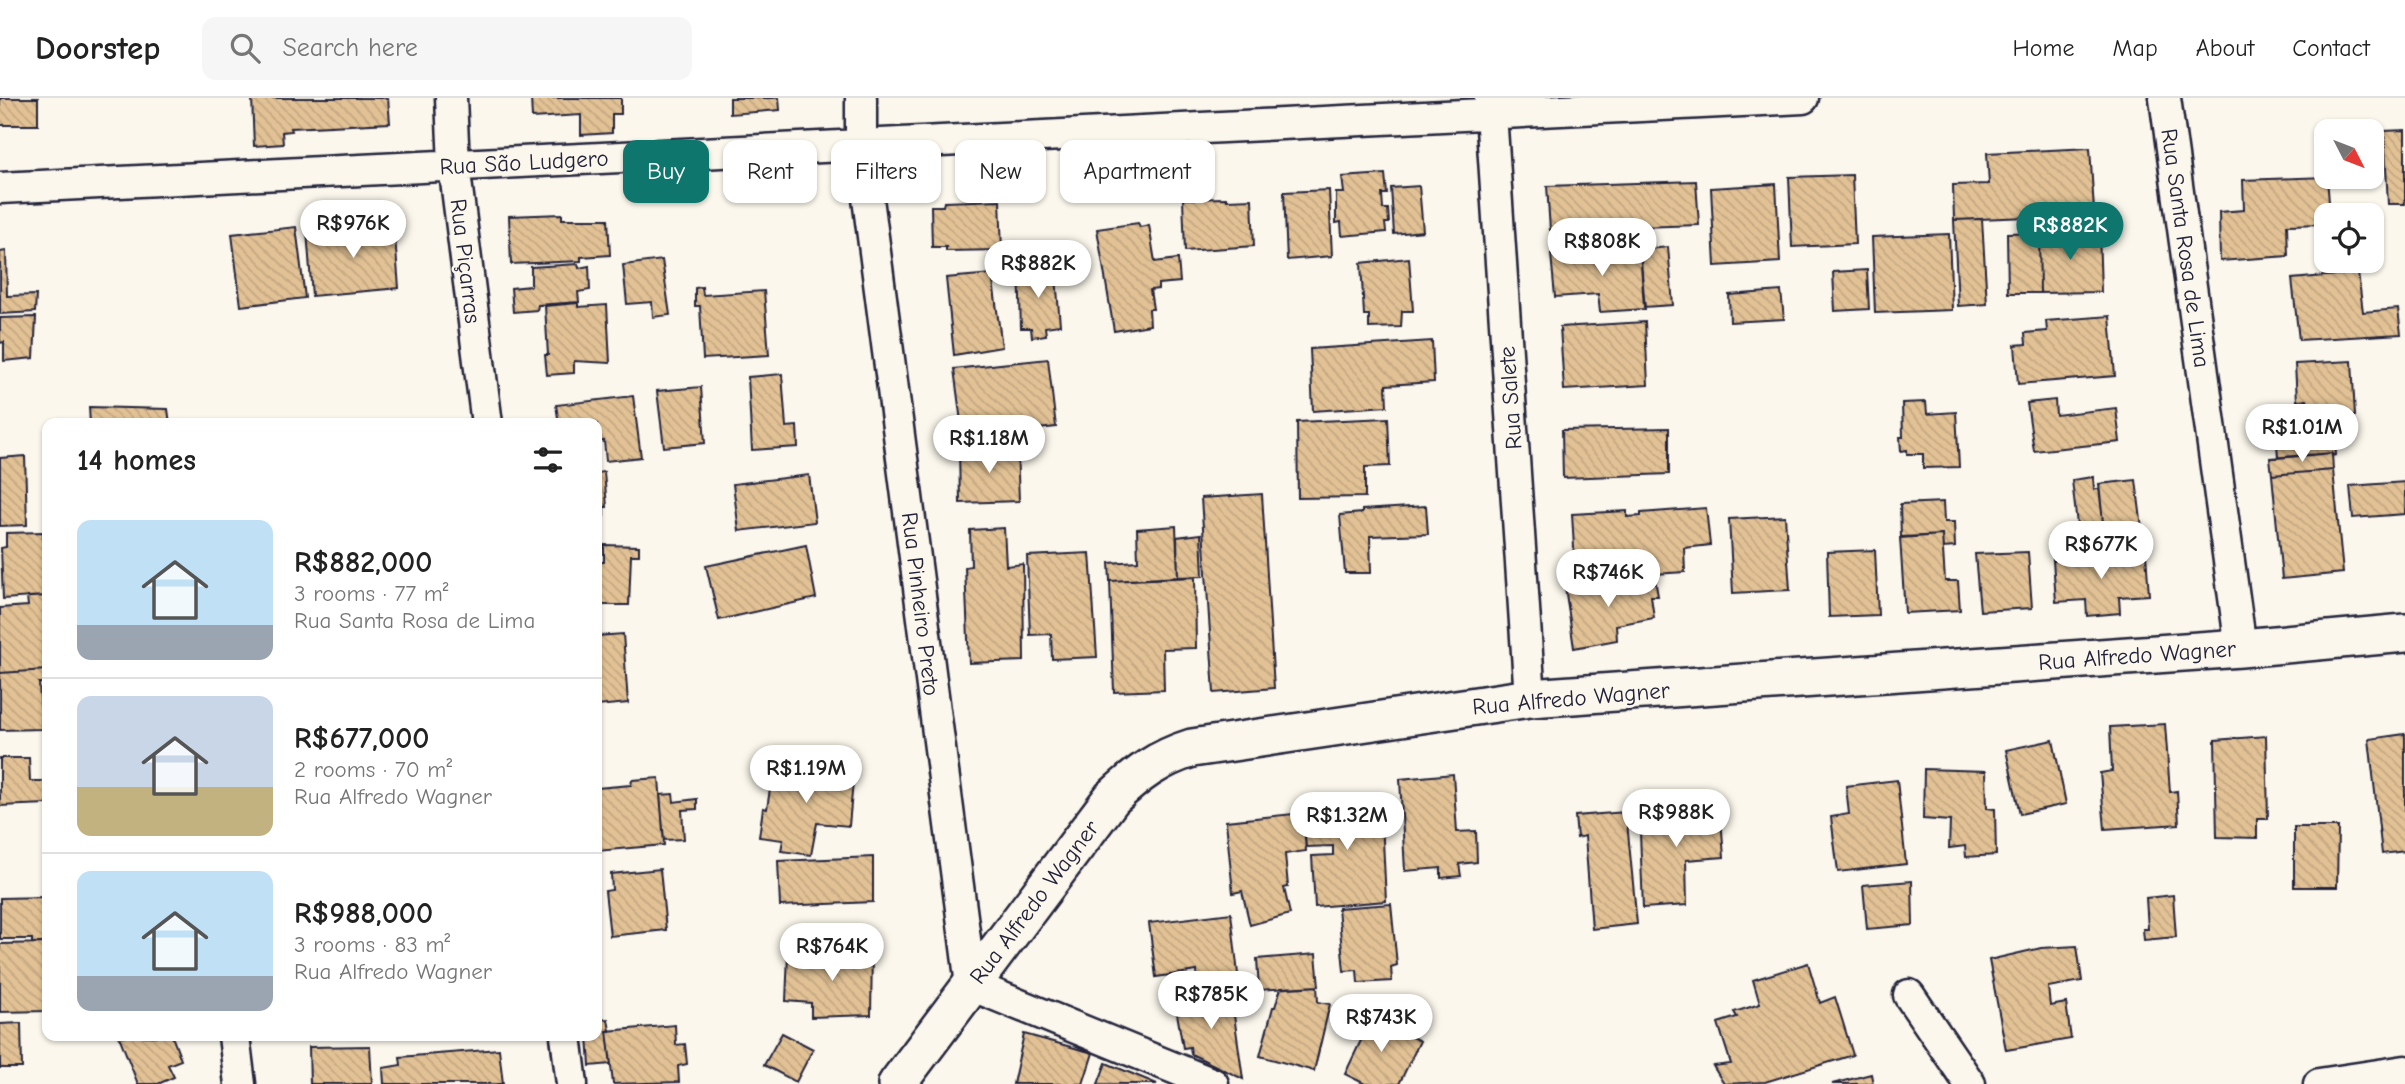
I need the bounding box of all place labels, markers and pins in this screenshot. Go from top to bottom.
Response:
pin: R$976K [296,200,410,260]
pin: R$882K [2013,202,2127,262]
pin: R$808K [1545,218,1659,278]
pin: R$882K [981,240,1095,300]
pin: R$1.01M [2237,404,2367,464]
pin: R$1.18M [924,416,1054,475]
pin: R$677K [2044,522,2158,581]
pin: R$746K [1551,550,1665,609]
pin: R$1.19M [741,746,871,805]
pin: R$988K [1619,790,1733,849]
pin: R$1.32M [1282,792,1412,852]
pin: R$764K [775,924,889,983]
pin: R$785K [1154,972,1268,1031]
pin: R$743K [1324,995,1438,1054]

